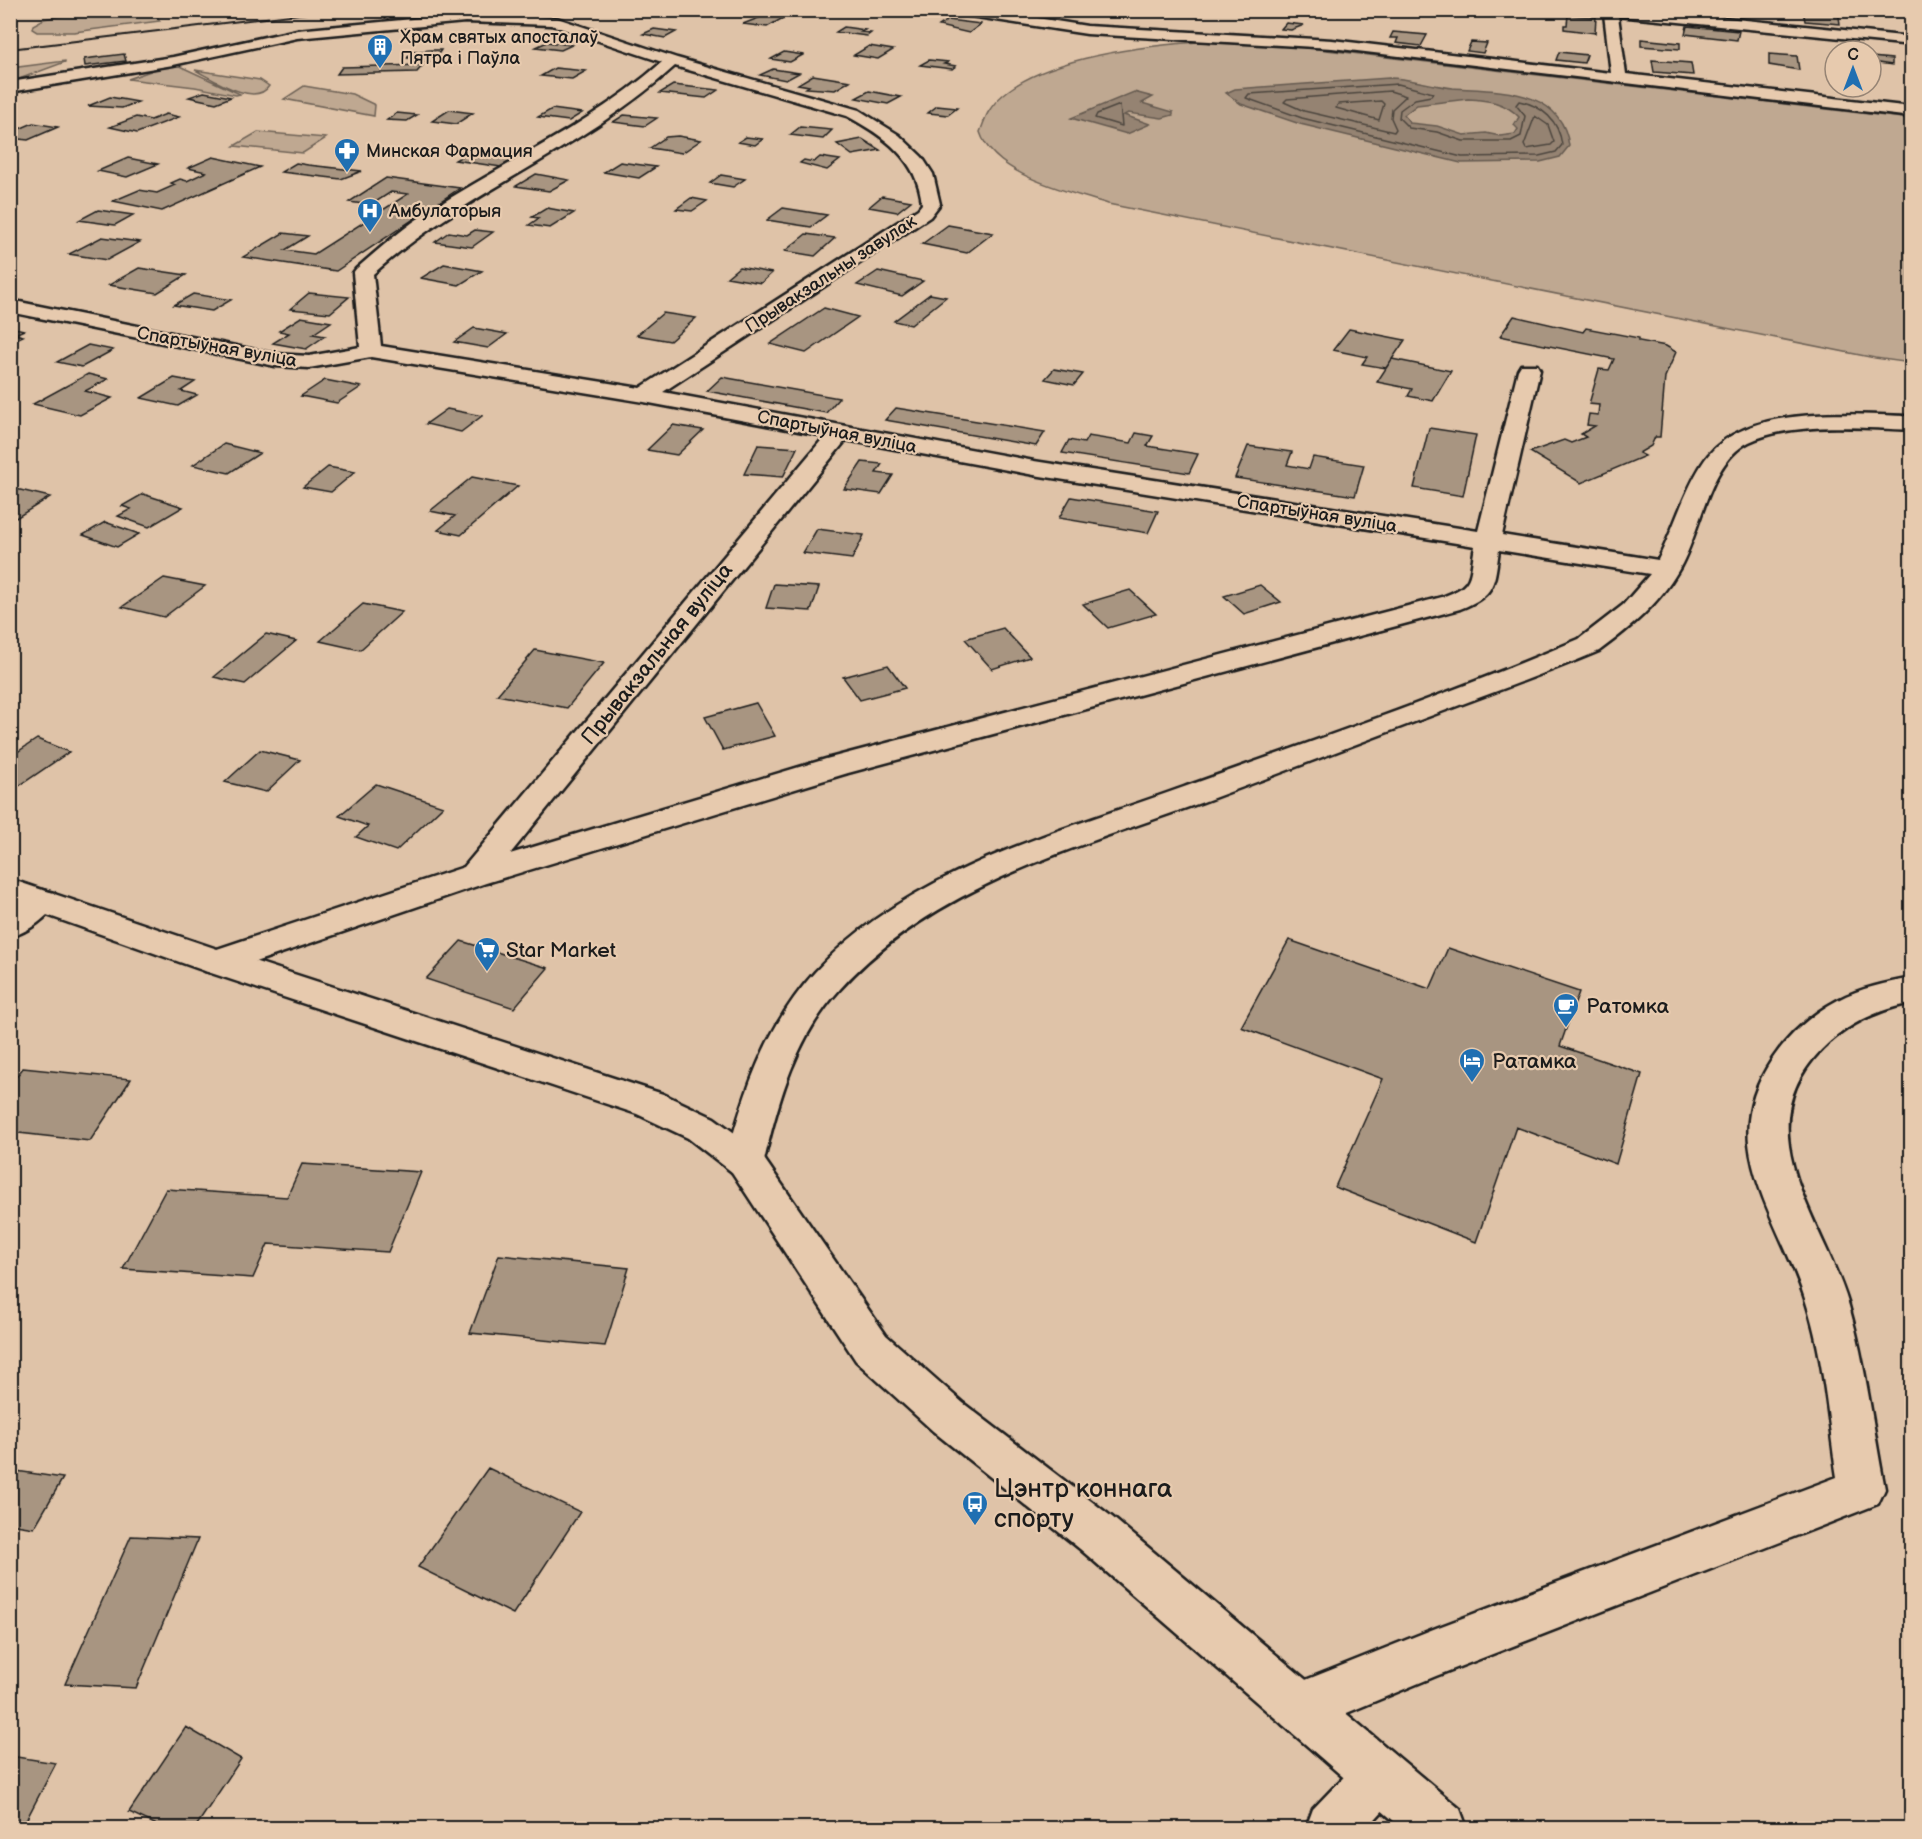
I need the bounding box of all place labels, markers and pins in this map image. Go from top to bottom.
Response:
place label: Храм святых апосталаў Пятра і Паўла [400,27,599,69]
building icon: Храм святых апосталаў Пятра і Паўла [365,32,395,70]
pharmacy icon: Минская Фармация [332,136,362,174]
place label: Минская Фармация [366,141,533,162]
hospital icon: Амбулаторыя [355,196,385,234]
place label: Амбулаторыя [388,201,501,222]
supermarket icon: Star Market [472,935,502,973]
place label: Star Market [506,938,617,963]
cafe icon: Ратомка [1551,991,1581,1029]
place label: Ратомка [1586,994,1670,1019]
hotel icon: Ратамка [1457,1046,1487,1084]
place label: Ратамка [1492,1049,1577,1074]
place label: Цэнтр коннага спорту [994,1474,1172,1535]
bus stop icon: Цэнтр коннага спорту [960,1489,990,1527]

